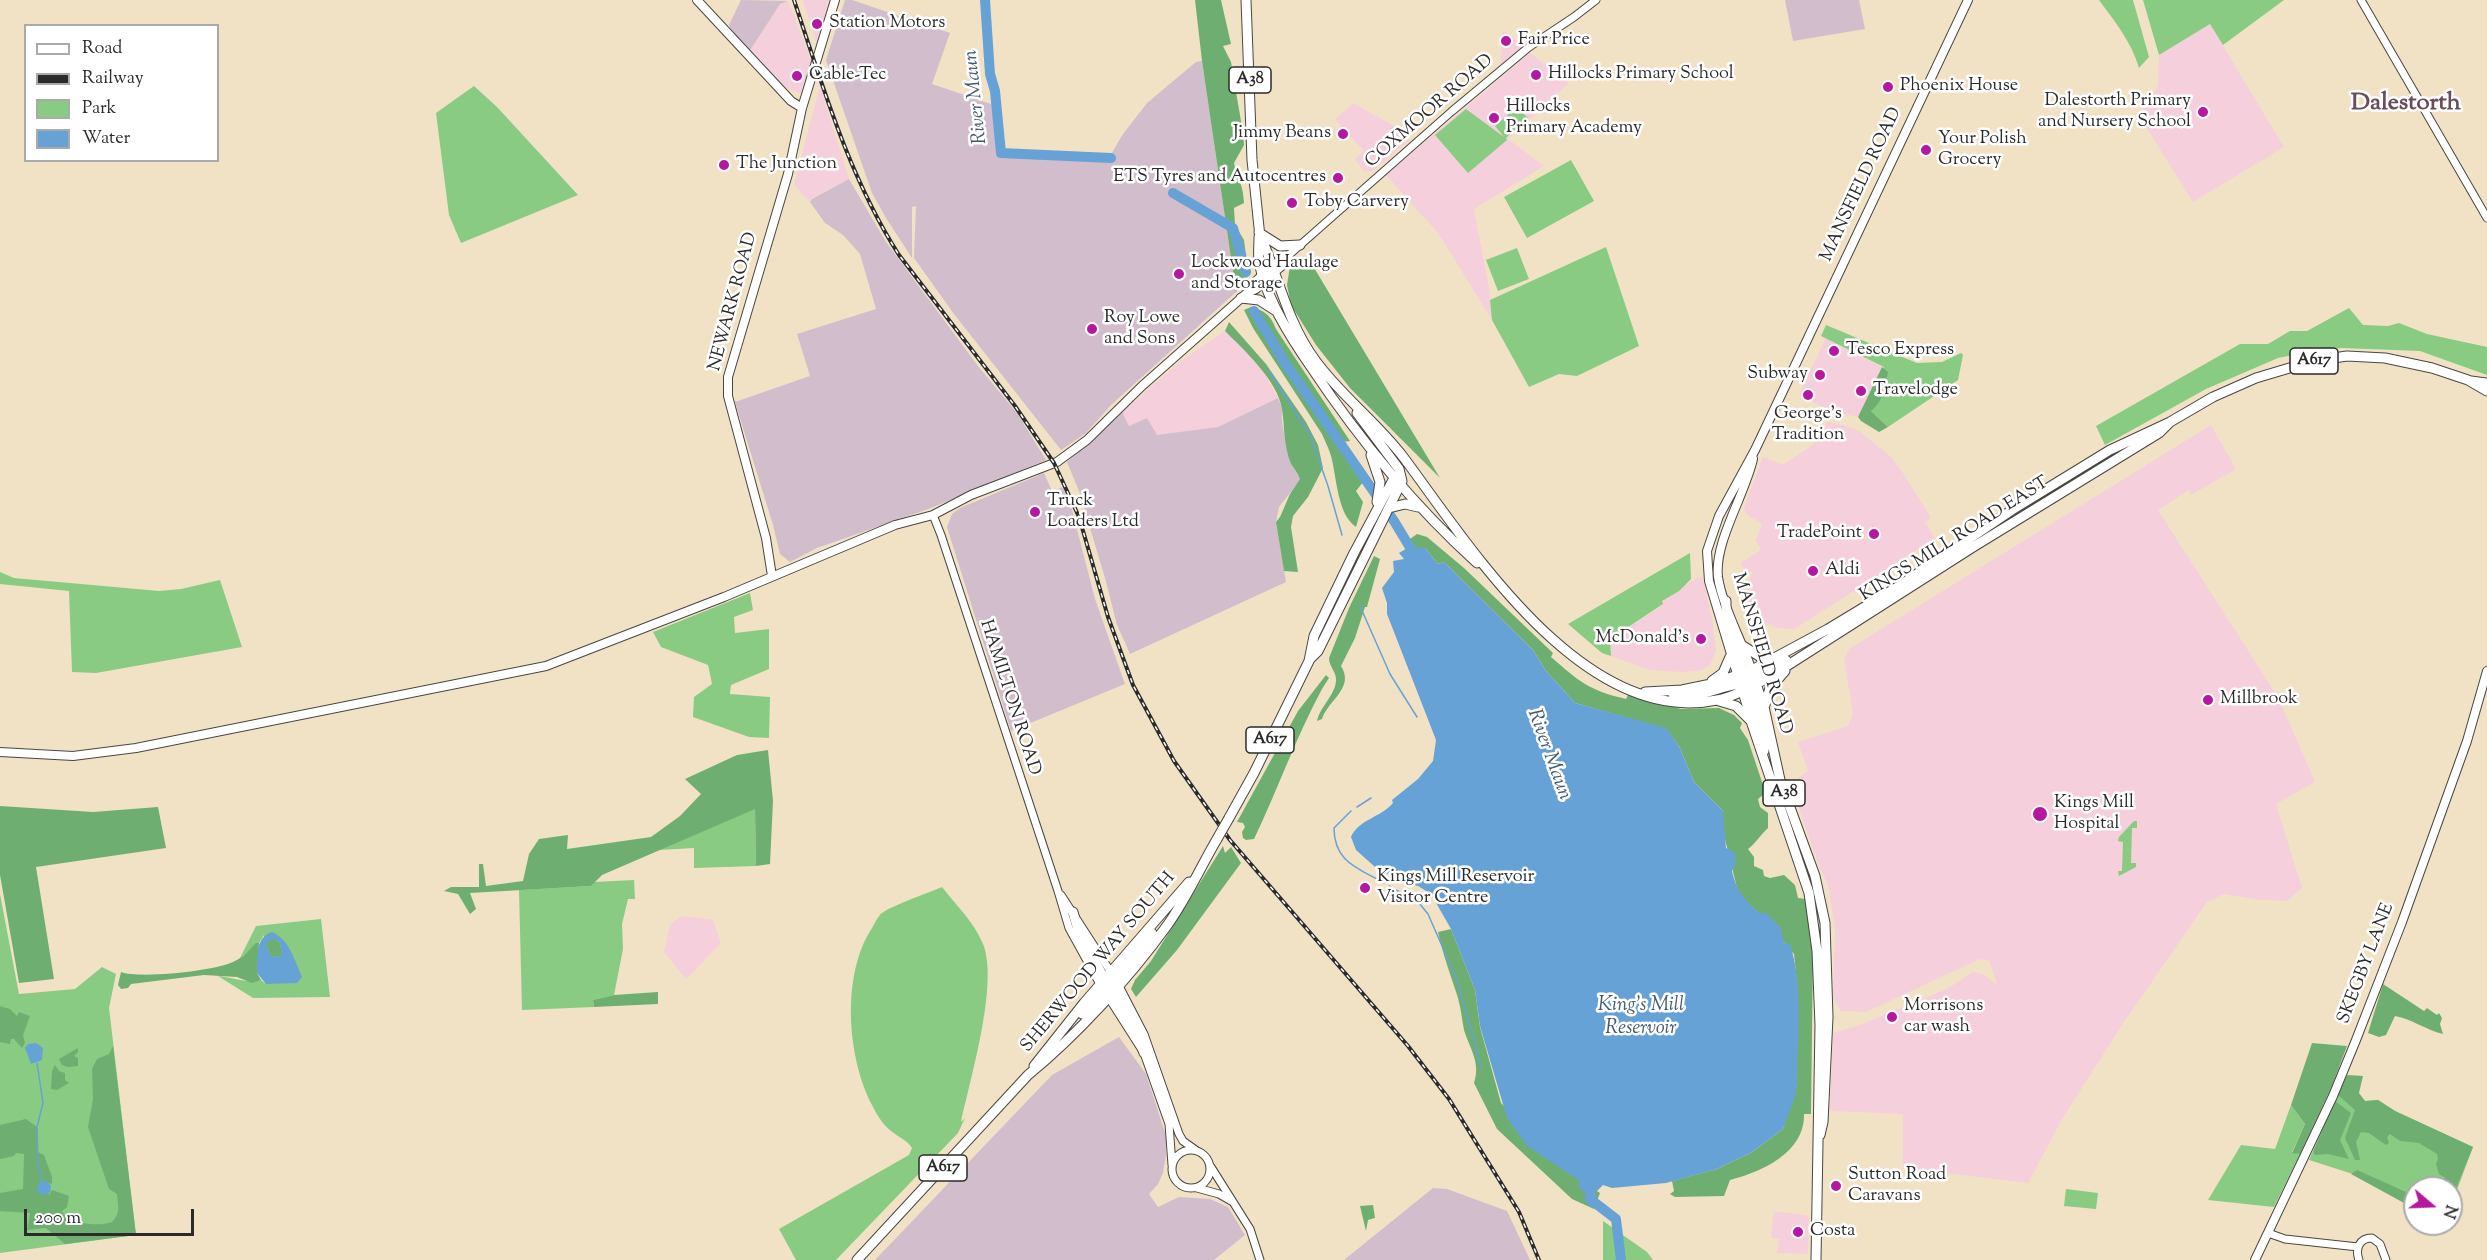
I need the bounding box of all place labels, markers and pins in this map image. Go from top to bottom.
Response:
place label: Station Motors [829,13,945,35]
marker: Station Motors [810,17,824,31]
place label: Fair Price [1518,30,1590,52]
marker: Fair Price [1499,34,1513,48]
place label: Hillocks Primary School [1548,64,1734,86]
place label: Cable-Tec [809,65,886,87]
marker: Hillocks Primary School [1529,68,1543,82]
marker: Cable-Tec [790,69,804,83]
place label: Phoenix House [1900,76,2018,98]
marker: Phoenix House [1881,80,1895,94]
place label: Dalestorth Primary and Nursery School [2038,91,2191,134]
place label: Hillocks Primary Academy [1506,97,1642,140]
marker: Dalestorth Primary and Nursery School [2196,105,2210,119]
marker: Hillocks Primary Academy [1487,111,1501,125]
place label: Jimmy Beans [1233,123,1331,145]
marker: Jimmy Beans [1336,127,1350,141]
place label: Your Polish Grocery [1938,129,2027,172]
marker: Your Polish Grocery [1919,143,1933,157]
place label: The Junction [736,154,837,176]
marker: The Junction [717,158,731,172]
place label: ETS Tyres and Autocentres [1113,167,1326,189]
marker: ETS Tyres and Autocentres [1331,171,1345,185]
place label: Toby Carvery [1304,192,1409,214]
marker: Toby Carvery [1285,196,1299,210]
place label: Lockwood Haulage and Storage [1191,253,1339,296]
marker: Lockwood Haulage and Storage [1172,267,1186,281]
place label: Roy Lowe and Sons [1104,308,1180,350]
marker: Roy Lowe and Sons [1085,322,1099,336]
place label: Tesco Express [1846,340,1954,362]
marker: Tesco Express [1827,344,1841,358]
place label: Subway [1747,364,1808,386]
marker: Subway [1813,368,1827,382]
place label: Travelodge [1873,380,1958,402]
marker: Travelodge [1854,384,1868,398]
marker: George's Tradition [1801,388,1815,402]
place label: George's Tradition [1772,404,1844,446]
place label: Truck Loaders Ltd [1047,491,1139,534]
marker: Truck Loaders Ltd [1028,505,1042,519]
place label: TradePoint [1777,523,1862,545]
marker: TradePoint [1867,527,1881,541]
place label: Aldi [1825,560,1860,582]
marker: Aldi [1806,564,1820,578]
place label: McDonald's [1595,628,1689,650]
marker: McDonald's [1694,632,1708,646]
place label: Millbrook [2220,689,2298,711]
marker: Millbrook [2201,693,2215,707]
place label: Kings Mill Hospital [2054,793,2134,836]
marker: Kings Mill Hospital [2031,805,2049,823]
place label: Kings Mill Reservoir Visitor Centre [1377,867,1534,910]
marker: Kings Mill Reservoir Visitor Centre [1358,881,1372,895]
place label: Morrisons car wash [1904,996,1983,1038]
marker: Morrisons car wash [1885,1010,1899,1024]
place label: Sutton Road Caravans [1848,1165,1946,1208]
marker: Sutton Road Caravans [1829,1179,1843,1193]
place label: Costa [1810,1221,1855,1243]
marker: Costa [1791,1225,1805,1239]

